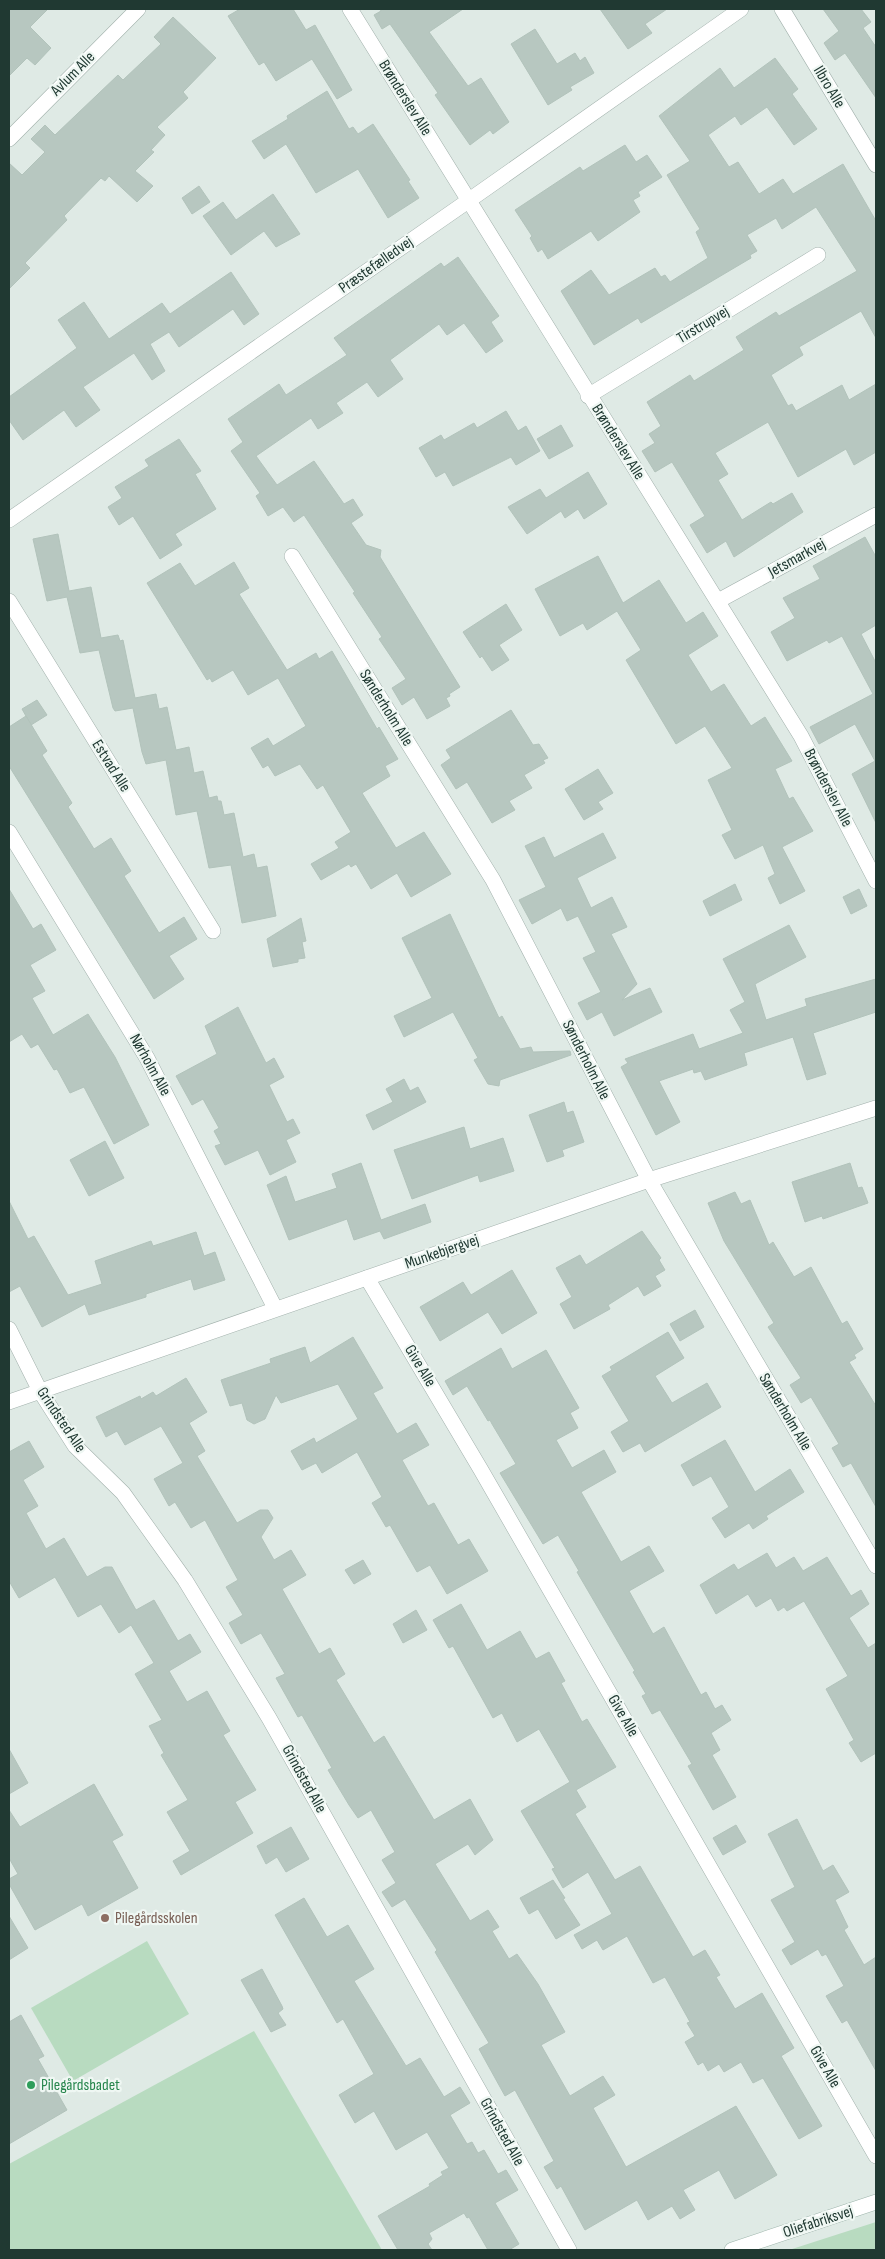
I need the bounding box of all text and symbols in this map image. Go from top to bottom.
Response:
street label: Avlum Alle [46,48,99,101]
street label: Brønderslev Alle [374,57,436,139]
street label: Ilbro Alle [809,62,849,112]
street label: Præstefælledvej [335,232,417,297]
street label: Tirstrupvej [673,302,733,348]
street label: Brønderslev Alle [587,401,649,483]
street label: Jetsmarkvej [764,534,829,582]
street label: Sønderholm Alle [355,666,417,750]
street label: Estvad Alle [88,736,134,796]
street label: Brønderslev Alle [800,746,856,830]
street label: Sønderholm Alle [558,1017,614,1103]
street label: Nørholm Alle [125,1031,175,1099]
street label: Munkebjergvej [403,1230,482,1274]
street label: Give Alle [400,1342,440,1390]
street label: Sønderholm Alle [755,1370,815,1454]
street label: Grindsted Alle [32,1384,90,1456]
street label: Give Alle [603,1692,643,1740]
street label: Grindsted Alle [278,1742,330,1816]
place label: Pilegårdsskolen [115,1909,198,1928]
marker: Pilegårdsskolen [99,1912,111,1924]
street label: Give Alle [805,2043,845,2091]
place label: Pilegårdsbadet [41,2076,120,2095]
marker: Pilegårdsbadet [25,2079,37,2091]
street label: Grindsted Alle [476,2095,528,2169]
street label: Oliefabriksvej [781,2202,855,2242]

